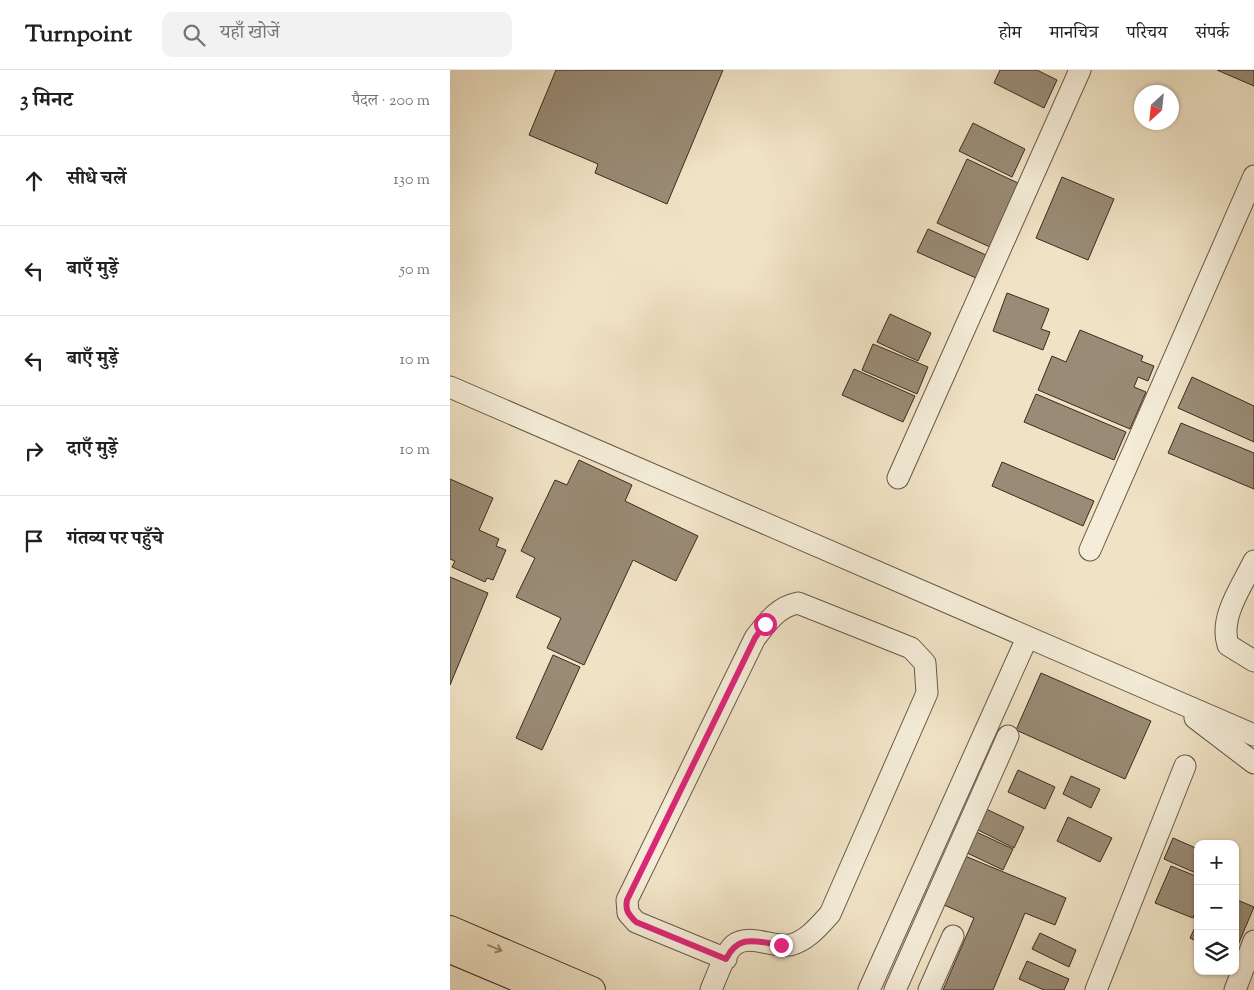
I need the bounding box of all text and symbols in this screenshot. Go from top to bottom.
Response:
search box [162,12,512,57]
text: Turnpoint [25,18,132,52]
text: यहाँ खोजें [220,20,280,47]
icon: search [180,21,208,49]
text: होम [999,21,1022,47]
text: मानचित्र [1050,21,1098,47]
text: परिचय [1126,21,1167,47]
text: संपर्क [1195,21,1229,47]
north arrow [1134,85,1179,130]
text: 3 मिनट [20,86,73,116]
text: पैदल · 200 m [352,90,430,113]
text: सीधे चलें [67,166,126,193]
icon: ahead [20,167,48,195]
text: 130 m [393,169,430,192]
text: बाएँ मुड़ें [67,256,118,283]
icon: left [20,257,48,285]
text: 50 m [399,259,430,282]
text: बाएँ मुड़ें [67,346,118,373]
icon: left [20,347,48,375]
text: 10 m [400,349,430,372]
text: दाएँ मुड़ें [67,436,118,463]
icon: right [20,437,48,465]
text: 10 m [400,439,430,462]
text: गंतव्य पर पहुँचे [67,526,163,553]
icon: arrive [20,527,48,555]
route start [754,613,777,636]
map controls [1194,840,1239,975]
button: + [1194,840,1239,885]
button: − [1194,885,1239,930]
button: layers [1194,930,1239,975]
route end [770,934,793,957]
one-way arrow [487,943,502,953]

